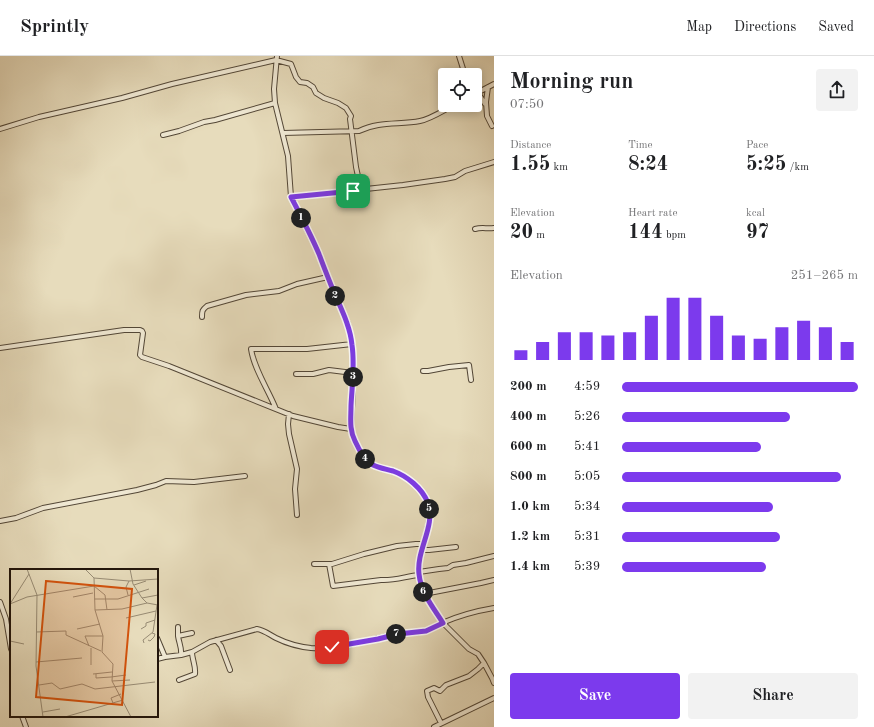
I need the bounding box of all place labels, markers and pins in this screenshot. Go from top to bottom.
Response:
pin [336,174,370,208]
pin: 1 [291,208,311,228]
pin: 2 [325,286,345,306]
pin: 3 [343,367,363,387]
pin: 4 [355,449,375,469]
pin: 5 [419,499,439,519]
pin: 6 [413,582,433,602]
pin: 7 [386,624,406,644]
pin [315,630,349,664]

